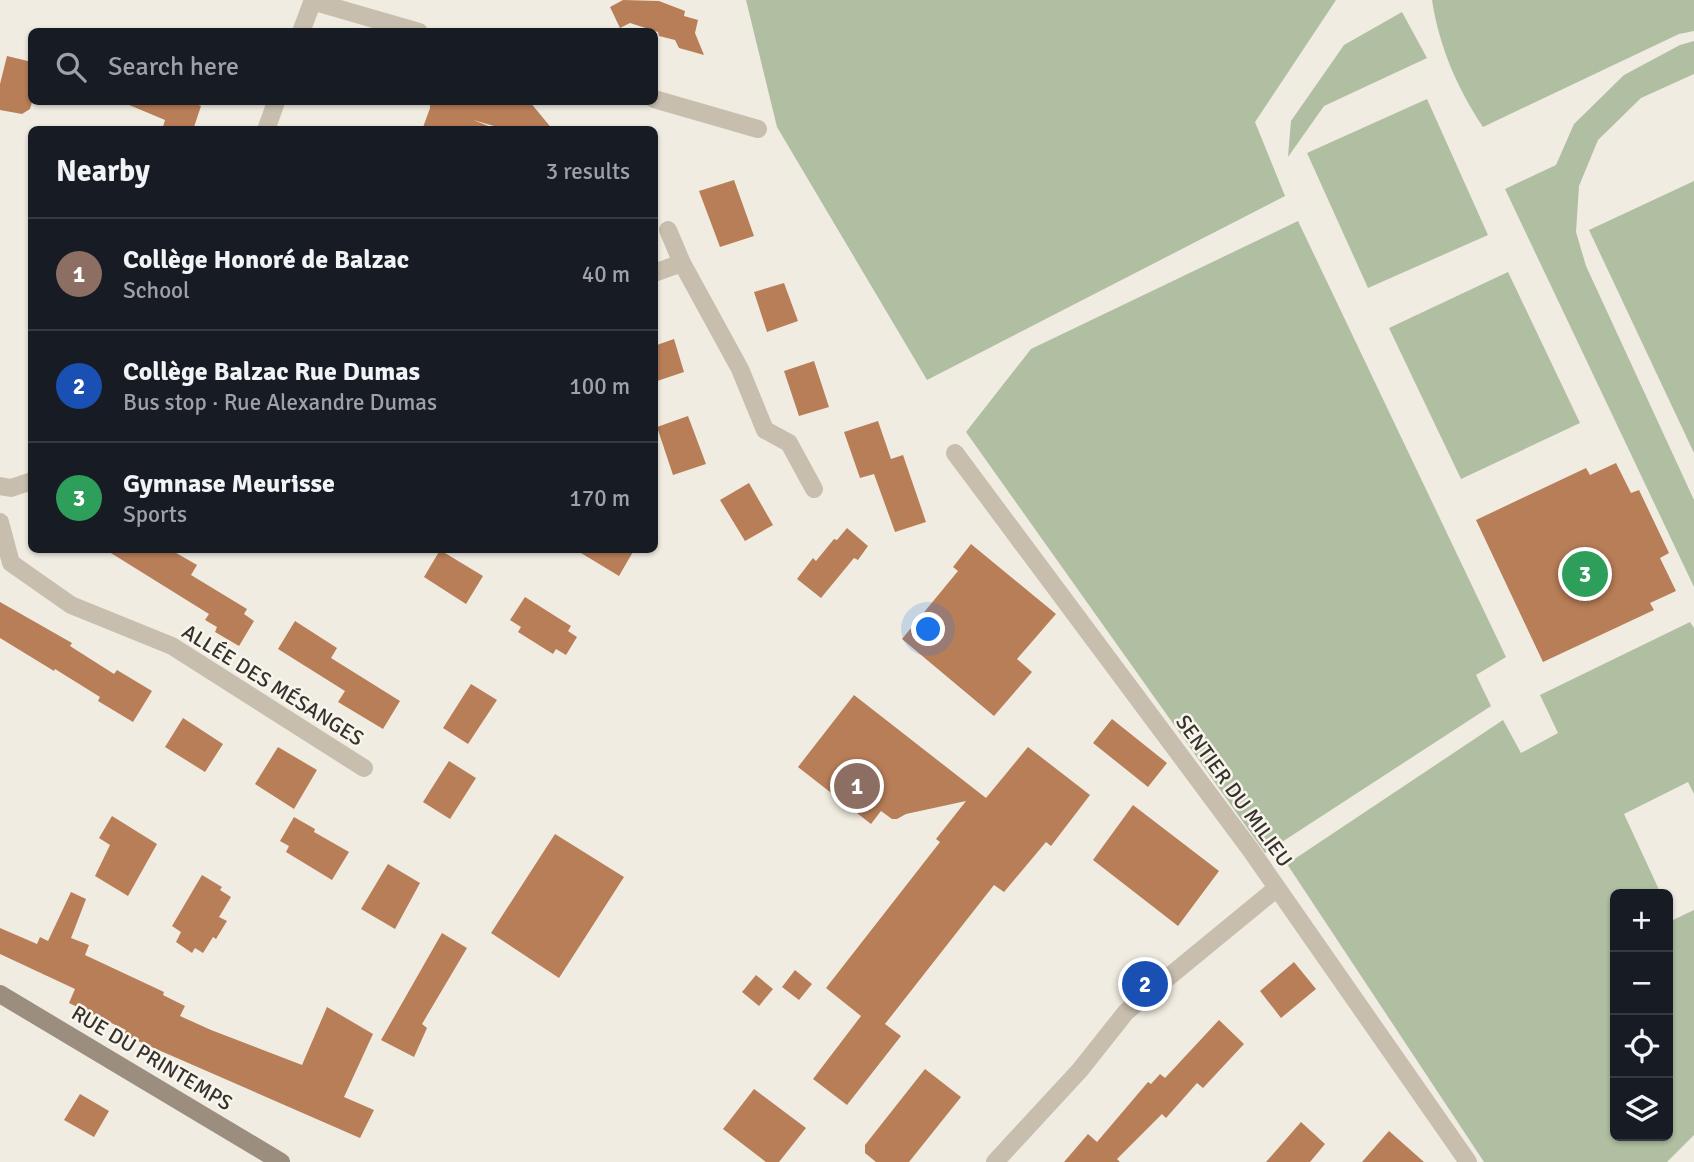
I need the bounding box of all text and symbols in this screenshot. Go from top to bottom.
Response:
search box [28,28,658,105]
icon: search [52,48,90,86]
text: Search here [108,51,239,83]
text: Nearby [56,153,150,190]
text: 3 results [546,157,630,186]
text: Collège Honoré de Balzac [123,244,409,276]
text: 1 [73,260,85,289]
text: 40 m [582,260,630,289]
text: School [123,276,190,305]
text: Collège Balzac Rue Dumas [123,356,420,388]
text: 2 [73,372,85,401]
text: 100 m [569,372,630,401]
text: Bus stop · Rue Alexandre Dumas [123,388,437,417]
text: Gymnase Meurisse [123,468,335,500]
text: 3 [73,484,85,513]
text: 170 m [569,484,630,513]
text: Sports [123,500,187,529]
pin: 3 [1562,548,1608,600]
your location [911,612,945,646]
street label: ALLÉE DES MÉSANGES [177,619,369,751]
street label: SENTIER DU MILIEU [1170,710,1298,872]
pin: 1 [834,760,880,812]
map controls [1610,889,1673,1141]
button: + [1610,889,1673,952]
button: − [1610,952,1673,1015]
pin: 2 [1122,958,1168,1010]
street label: RUE DU PRINTEMPS [67,1000,237,1116]
button: locate [1610,1015,1673,1078]
button: layers [1610,1078,1673,1141]

